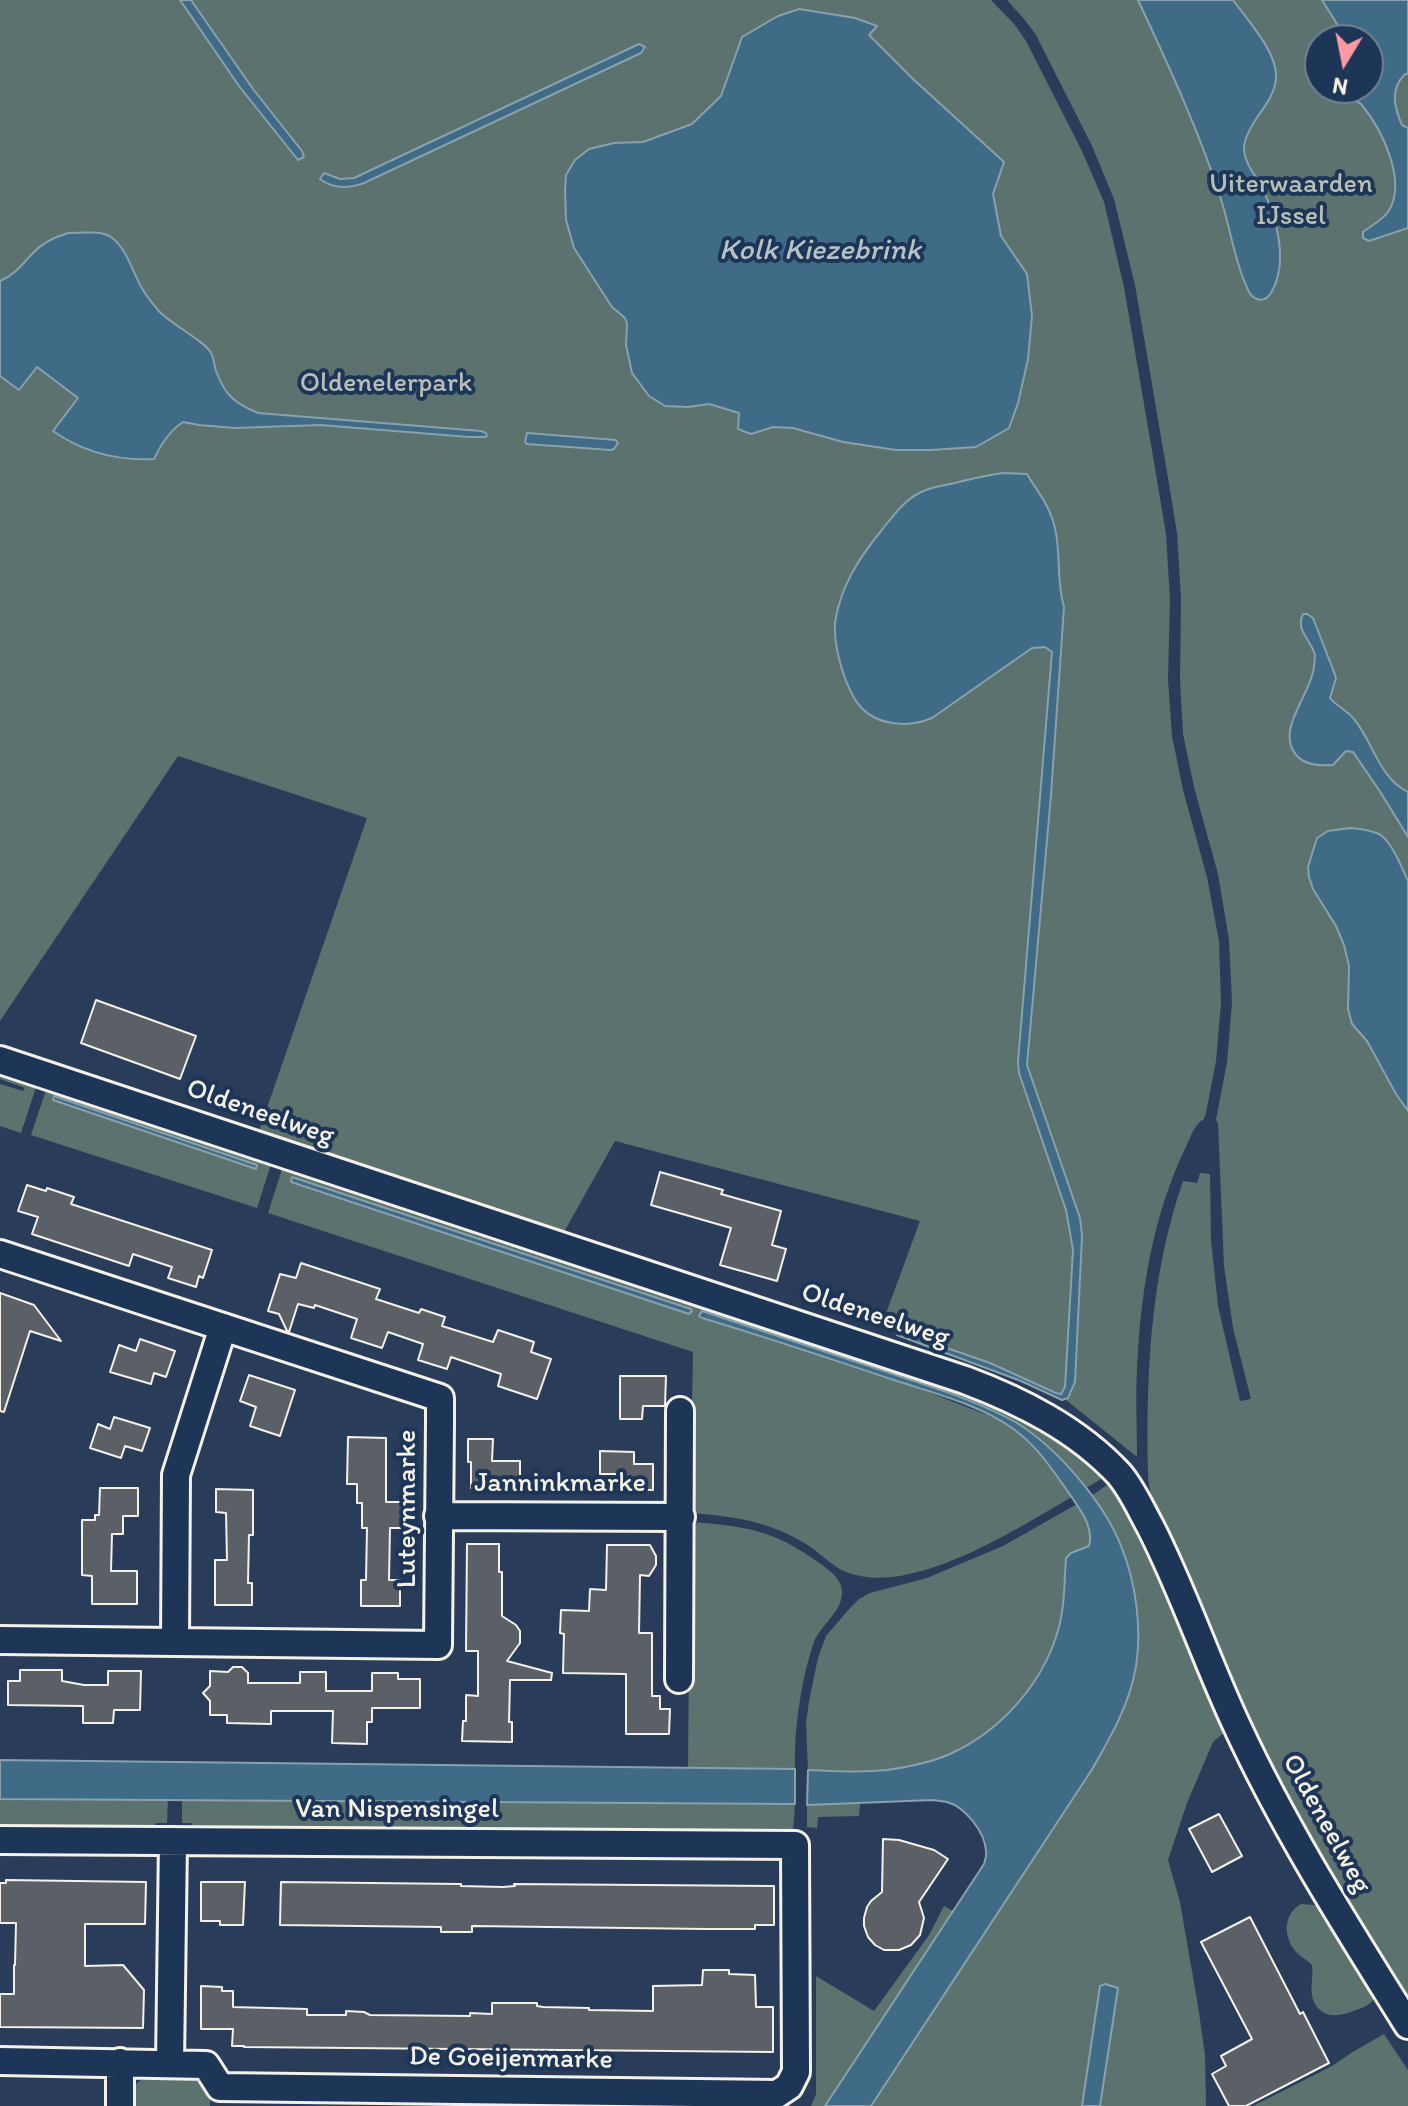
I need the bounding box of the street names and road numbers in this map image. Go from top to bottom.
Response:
street label: Oldeneelweg [182,1072,338,1154]
street label: Oldeneelweg [797,1276,953,1356]
street label: Luteynmarke [391,1430,425,1588]
street label: Janninkmarke [474,1467,646,1501]
street label: Oldeneelweg [1274,1749,1378,1899]
street label: Van Nispensingel [295,1793,499,1827]
street label: De Goeijenmarke [409,2040,613,2078]

